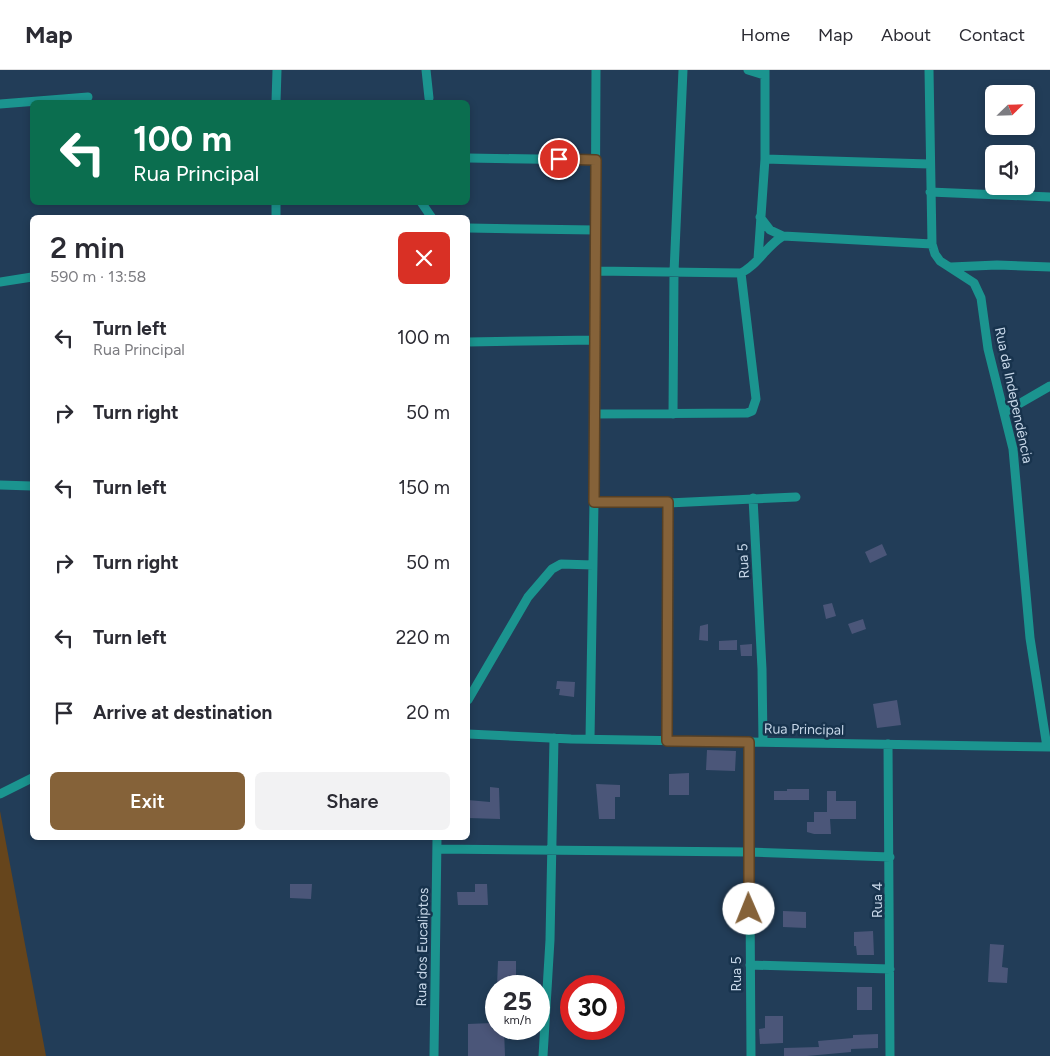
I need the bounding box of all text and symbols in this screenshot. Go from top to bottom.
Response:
text: Map [25,20,73,49]
text: Home [741,24,790,46]
text: Map [818,24,853,46]
text: About [881,24,931,46]
text: Contact [959,24,1025,46]
north arrow [985,85,1035,135]
map controls [985,85,1035,195]
text: 100 m [133,118,232,160]
icon: left [50,120,115,185]
pin [538,138,580,180]
icon: arrive [545,145,573,173]
button: sound [985,145,1035,195]
text: Rua Principal [133,160,259,187]
text: 2 min [50,229,125,266]
button: close [398,232,450,284]
text: 590 m · 13:58 [50,267,146,286]
text: Turn left [93,317,167,340]
icon: left [50,324,78,352]
street label: Rua da Independência [991,325,1036,465]
text: 100 m [397,326,450,349]
text: Rua Principal [93,340,185,359]
icon: right [50,399,78,427]
text: Turn right [93,401,179,424]
text: 50 m [406,401,450,424]
icon: left [50,474,78,502]
text: Turn left [93,476,167,499]
text: 150 m [398,476,450,499]
street label: Rua 5 [734,543,753,579]
icon: right [50,549,78,577]
text: Turn right [93,551,179,574]
text: 50 m [406,551,450,574]
icon: left [50,624,78,652]
text: Turn left [93,626,167,649]
text: 220 m [396,626,450,649]
icon: arrive [50,699,78,727]
text: Arrive at destination [93,701,272,724]
text: 20 m [406,701,450,724]
street label: Rua Principal [764,720,844,739]
button: Exit [50,772,245,830]
button: Share [255,772,450,830]
position arrow [722,882,774,934]
street label: Rua 4 [869,882,886,918]
street label: Rua dos Eucaliptos [413,887,432,1007]
street label: Rua 5 [728,956,745,992]
speed limit sign: 30 [560,975,625,1040]
text: 25 [503,986,532,1016]
text: km/h [504,1013,531,1027]

